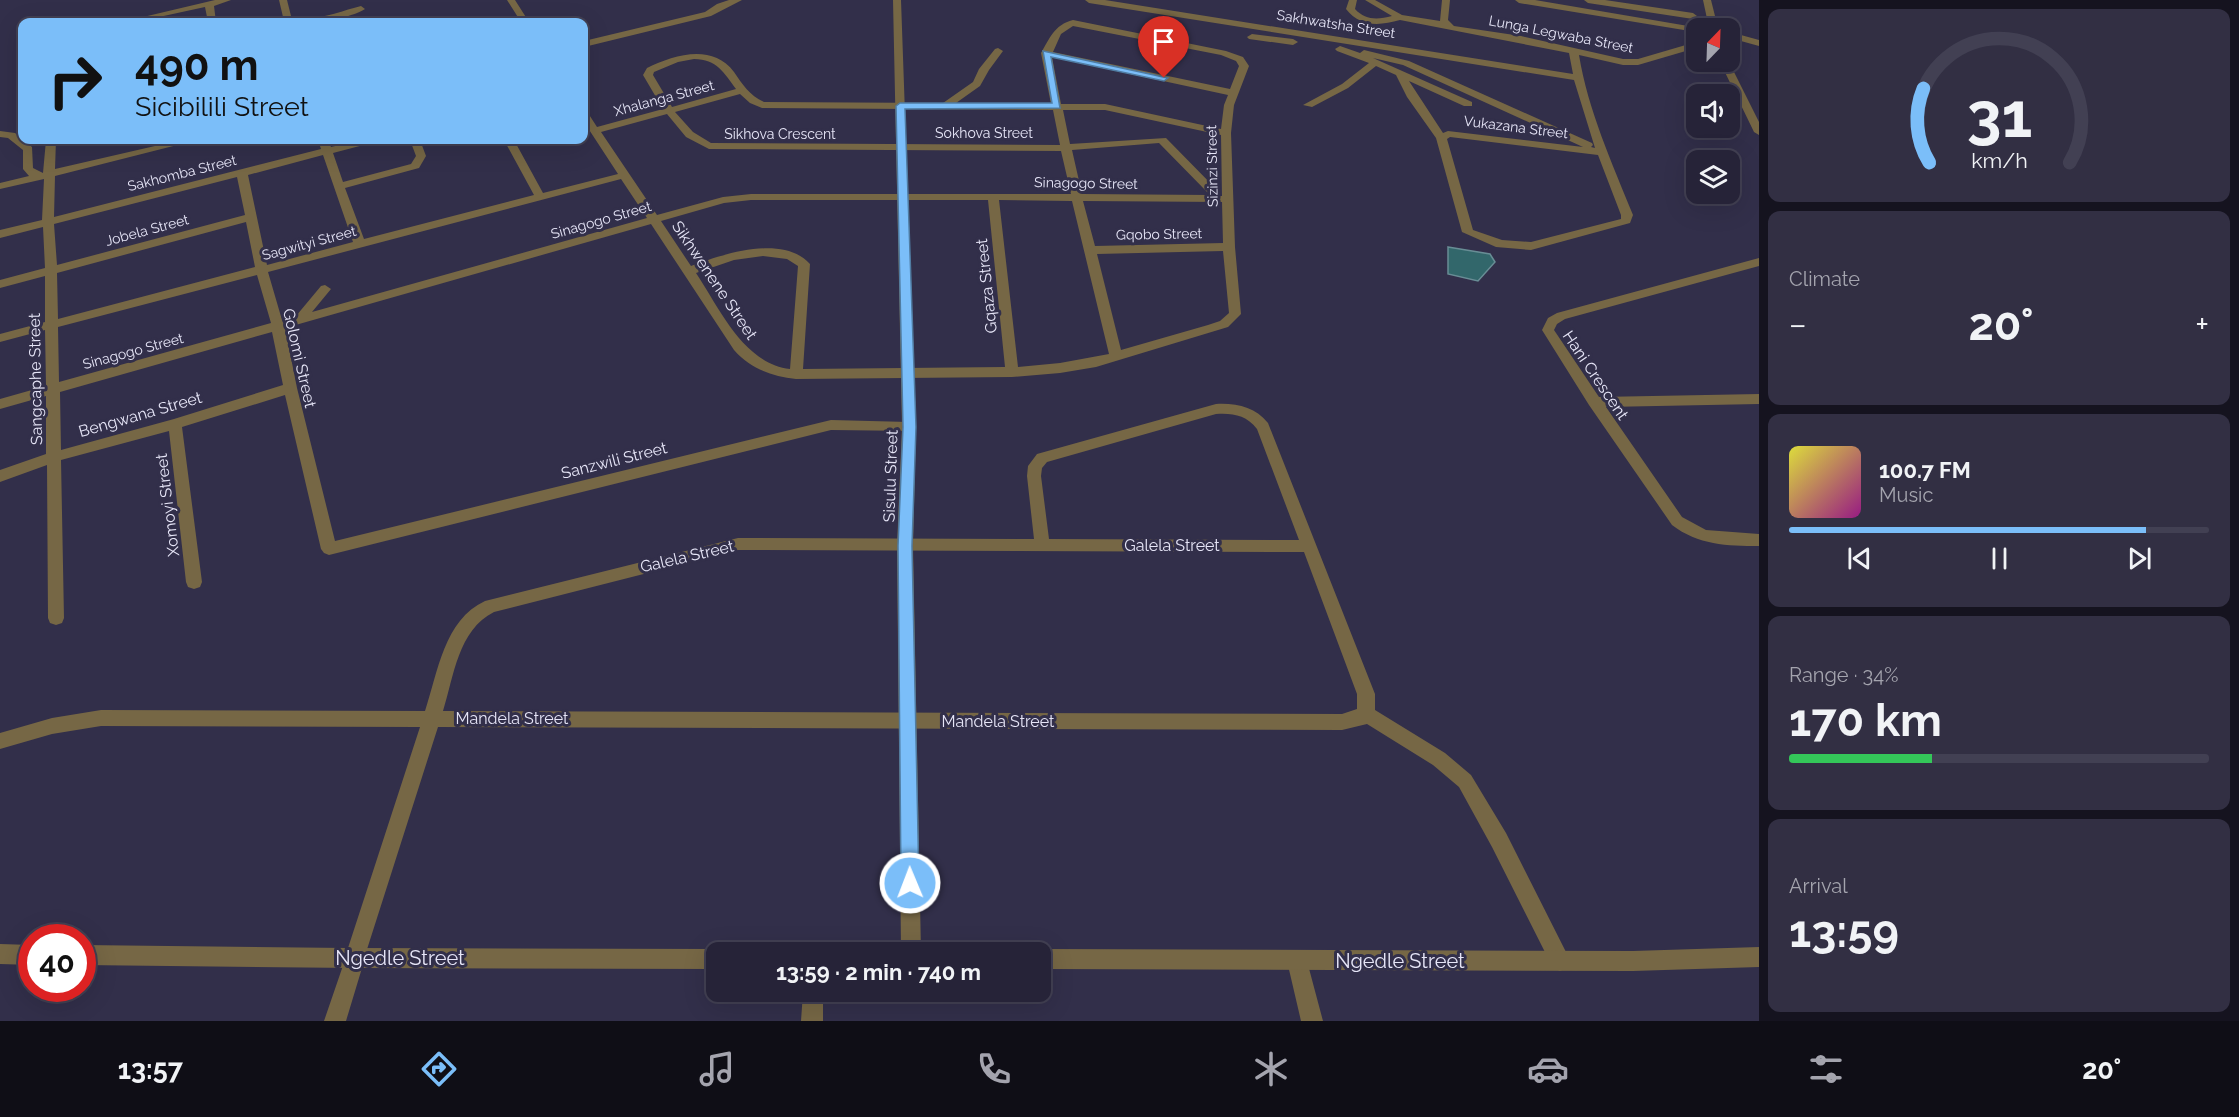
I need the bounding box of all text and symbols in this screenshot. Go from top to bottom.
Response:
street label: Sakhwatsha Street [1276,7,1397,41]
street label: Lunga Legwaba Street [1487,12,1635,56]
pin [1138,16,1189,78]
north arrow [1686,18,1740,72]
map controls [1686,18,1740,204]
icon: arrive [1147,25,1180,58]
text: 490 m [135,41,259,90]
icon: right [36,42,114,120]
street label: Xhalanga Street [612,77,716,119]
text: 31 [1966,78,2032,152]
button: sound [1686,84,1740,138]
text: Sicibilili Street [135,91,309,122]
street label: Vukazana Street [1463,113,1569,141]
street label: Sokhova Street [935,125,1033,141]
street label: Sizinzi Street [1203,125,1221,207]
street label: Sikhova Crescent [724,126,836,142]
text: km/h [1971,148,2027,173]
button: layers [1686,150,1740,204]
street label: Sakhomba Street [126,152,238,194]
street label: Sinagogo Street [1034,174,1138,192]
street label: Sinagogo Street [549,198,653,242]
street label: Jobela Street [104,211,191,249]
street label: Sikhwenene Street [668,217,762,344]
street label: Sagwityi Street [260,223,358,263]
street label: Gqobo Street [1116,225,1203,243]
street label: Gqaza Street [972,237,1001,334]
text: Climate [1789,267,1860,291]
text: 20° [1968,298,2034,351]
text: − [1789,305,1807,344]
text: + [2195,305,2209,344]
street label: Golomi Street [279,307,320,410]
street label: Sangcaphe Street [25,312,46,445]
street label: Hani Crescent [1559,327,1633,424]
street label: Sinagogo Street [81,330,185,372]
street label: Bengwana Street [76,388,205,441]
street label: Sisulu Street [879,429,902,523]
street label: Sanzwili Street [559,438,670,483]
street label: Xomoyi Street [152,452,183,557]
text: 100.7 FM [1879,457,1971,483]
text: Music [1879,483,1933,507]
street label: Galela Street [638,536,736,576]
street label: Galela Street [1124,536,1220,555]
icon: previous [1843,542,1876,575]
icon: pause [1983,542,2016,575]
icon: next [2123,542,2156,575]
text: Range · 34% [1789,663,1898,687]
text: 170 km [1789,694,1942,747]
street label: Mandela Street [456,709,569,728]
street label: Mandela Street [942,712,1055,731]
position arrow [878,851,942,915]
text: Arrival [1789,874,1848,898]
text: 13:59 [1789,905,1899,958]
speed limit sign: 40 [18,924,96,1002]
street label: Ngedle Street [335,946,465,970]
street label: Ngedle Street [1335,949,1465,973]
text: 13:59 · 2 min · 740 m [776,959,981,985]
icon: directions [418,1048,460,1090]
icon: music [696,1048,738,1090]
icon: phone [973,1048,1015,1090]
icon: climate [1250,1048,1292,1090]
icon: car [1527,1048,1569,1090]
icon: filters [1805,1048,1847,1090]
text: 13:57 [118,1054,183,1085]
text: 20° [2082,1054,2121,1085]

